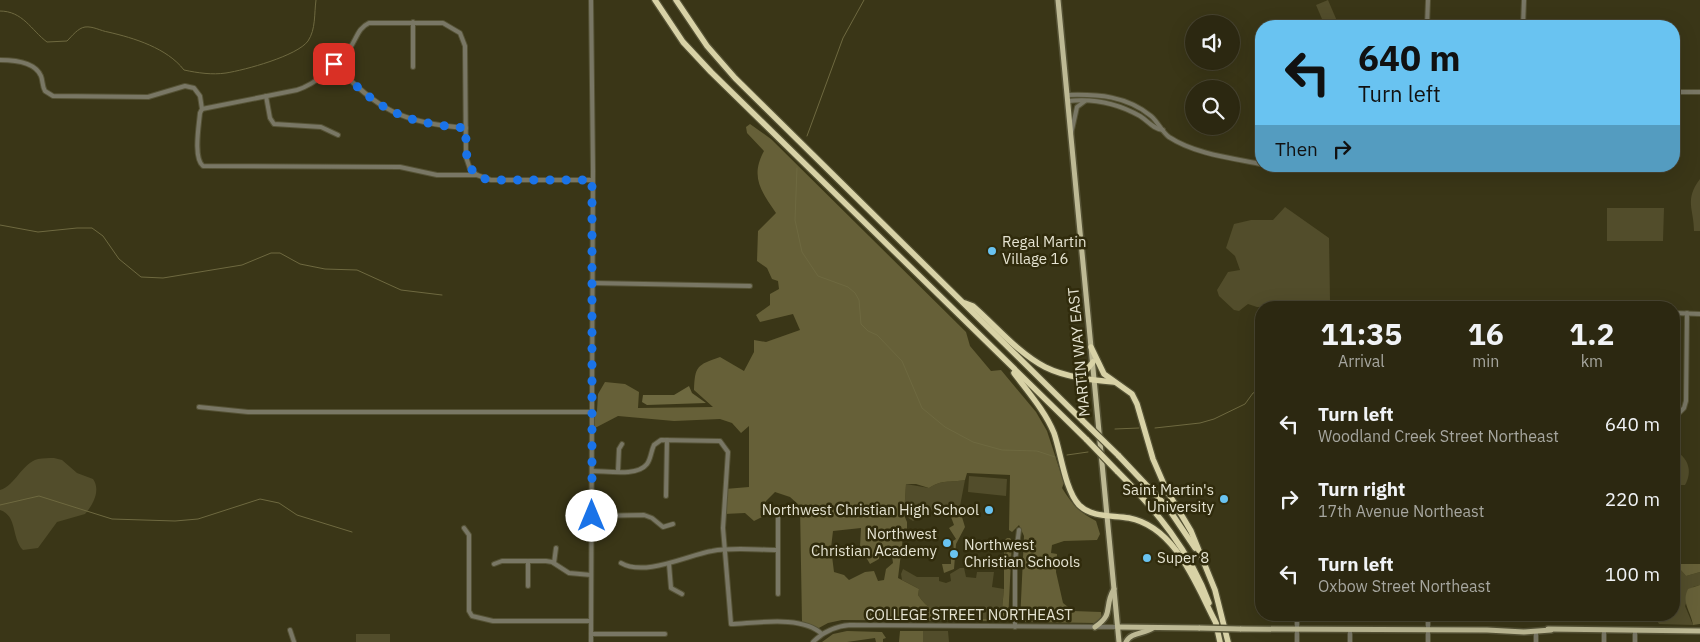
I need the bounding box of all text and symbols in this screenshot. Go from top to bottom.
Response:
map controls [1185,15,1240,135]
button: sound [1185,15,1240,70]
text: 640 m [1358,35,1461,81]
icon: left [1275,40,1340,105]
pin [313,43,355,85]
icon: arrive [320,50,348,78]
text: Turn left [1358,79,1441,108]
button: search [1185,80,1240,135]
icon: right [1328,135,1356,163]
text: Then [1275,137,1318,161]
place label: Regal Martin Village 16 [1002,232,1086,268]
marker: Regal Martin Village 16 [986,245,998,257]
street label: MARTIN WAY EAST [1063,286,1094,417]
text: 11:35 [1320,314,1402,353]
text: 16 [1468,314,1504,353]
text: 1.2 [1569,314,1615,353]
text: Arrival [1338,351,1385,371]
text: min [1472,351,1499,371]
text: km [1581,351,1603,371]
text: Turn left [1318,402,1394,426]
icon: left [1275,410,1303,438]
text: 640 m [1605,412,1660,436]
text: Woodland Creek Street Northeast [1318,426,1559,446]
text: Turn right [1318,477,1405,501]
place label: Saint Martin's University [1122,480,1215,516]
icon: right [1275,485,1303,513]
text: 220 m [1605,487,1660,511]
position arrow [565,489,617,541]
marker: Saint Martin's University [1218,493,1230,505]
place label: Northwest Christian High School [762,500,979,519]
text: 17th Avenue Northeast [1318,501,1484,521]
marker: Northwest Christian High School [983,504,995,516]
place label: Northwest Christian Academy [811,524,938,560]
place label: Northwest Christian Schools [964,535,1080,571]
marker: Northwest Christian Academy [941,537,953,549]
marker: Northwest Christian Schools [948,548,960,560]
place label: Super 8 [1157,548,1209,567]
marker: Super 8 [1141,552,1153,564]
text: Turn left [1318,552,1394,576]
icon: left [1275,560,1303,588]
text: 100 m [1605,562,1660,586]
text: Oxbow Street Northeast [1318,576,1491,596]
street label: COLLEGE STREET NORTHEAST [865,605,1073,624]

